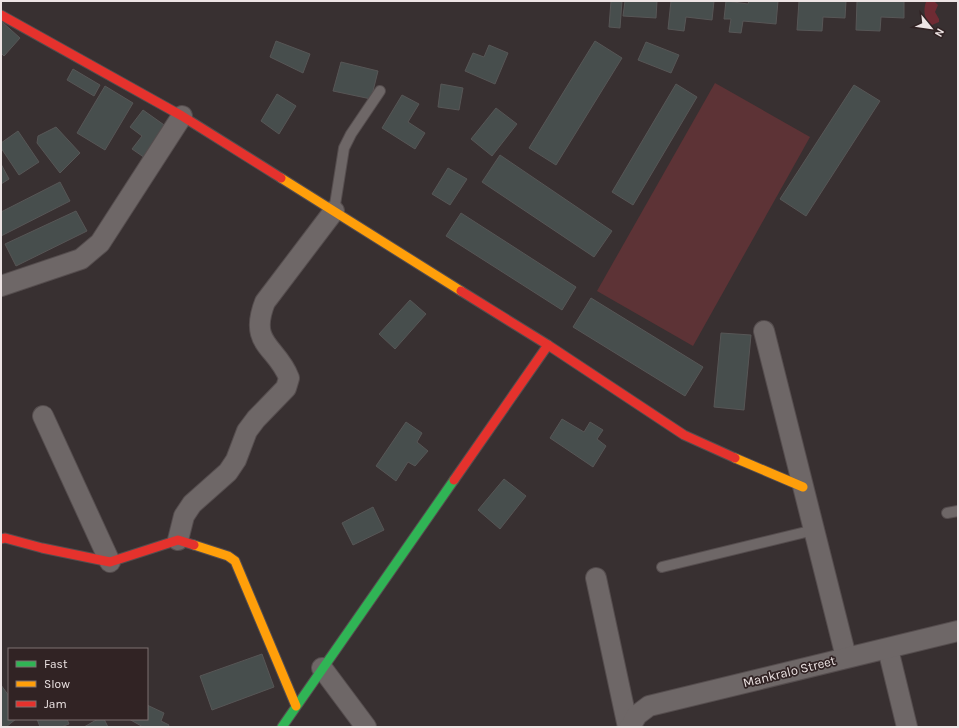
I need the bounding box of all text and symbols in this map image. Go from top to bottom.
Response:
north arrow [911,8,951,48]
text: N [932,26,947,39]
legend [8,648,148,720]
street label: Mankralo Street [741,653,837,690]
text: Fast [44,657,68,671]
text: Slow [44,677,70,691]
text: Jam [44,697,67,711]

